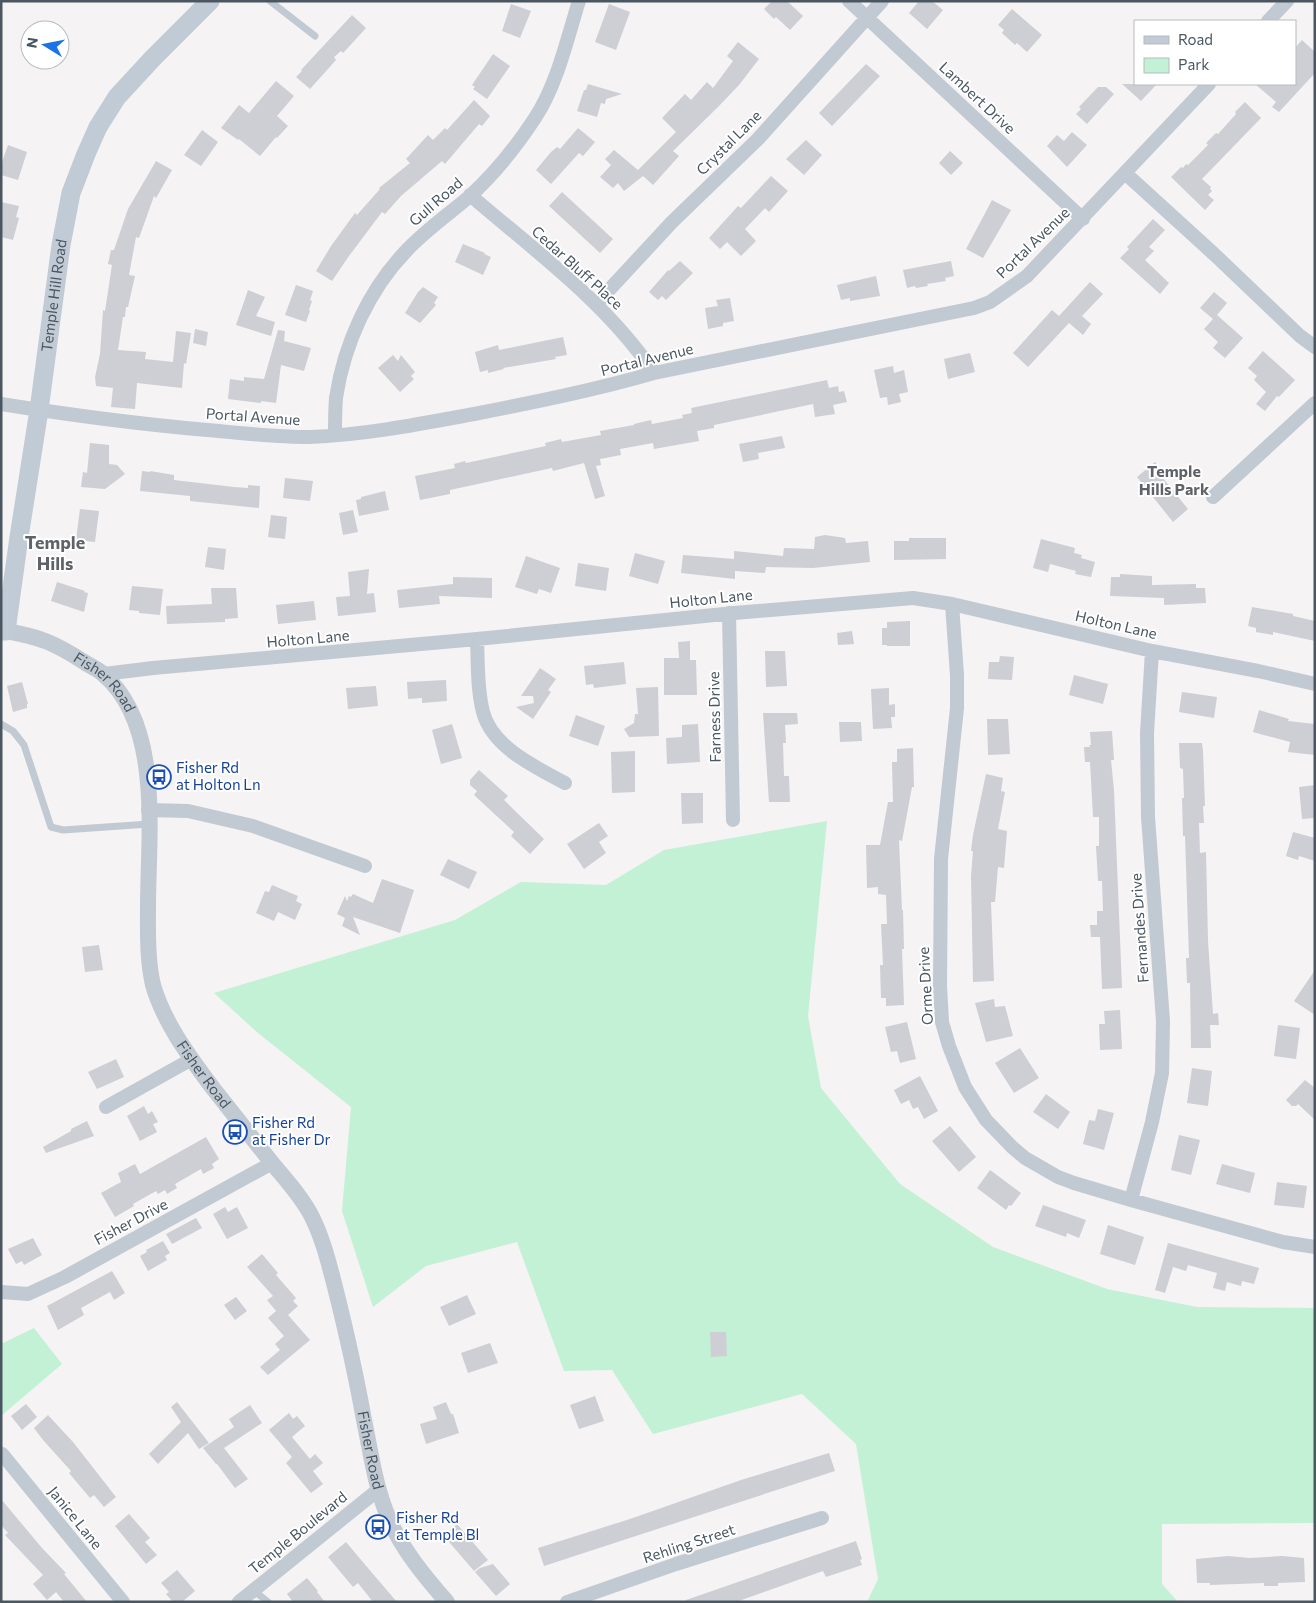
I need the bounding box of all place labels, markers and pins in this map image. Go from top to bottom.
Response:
place label: Fisher Rd at Holton Ln [176,758,261,793]
bus stop icon: Fisher Rd at Holton Ln [146,764,172,790]
place label: Fisher Rd at Fisher Dr [252,1113,331,1148]
bus stop icon: Fisher Rd at Fisher Dr [222,1119,248,1145]
place label: Fisher Rd at Temple Bl [396,1508,479,1543]
bus stop icon: Fisher Rd at Temple Bl [365,1514,391,1540]

